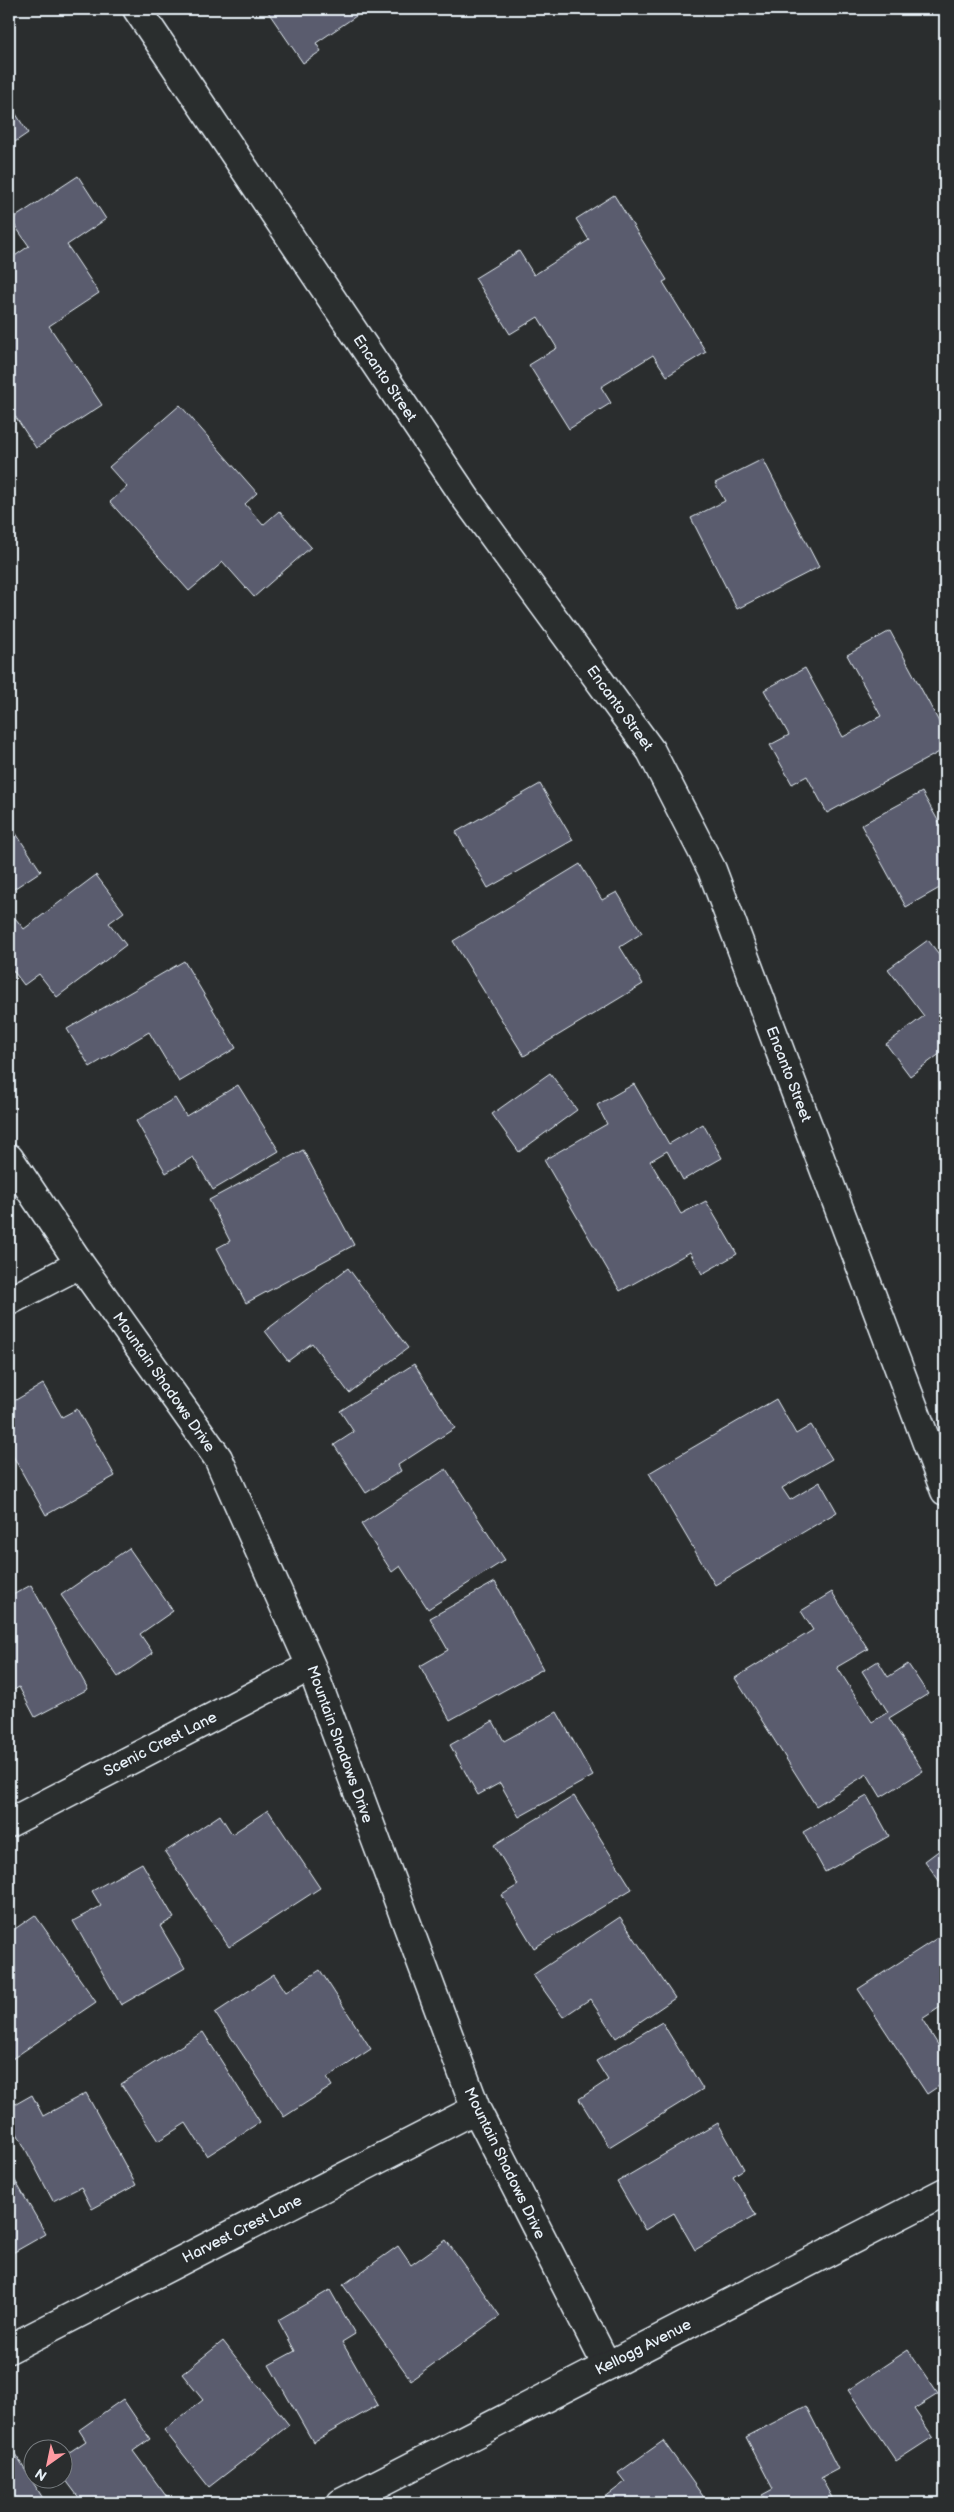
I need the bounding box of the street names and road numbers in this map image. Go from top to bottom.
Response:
street label: Encanto Street [348,331,421,426]
street label: Encanto Street [582,662,657,755]
street label: Encanto Street [762,1024,816,1125]
street label: Mountain Shadows Drive [108,1309,219,1456]
street label: Mountain Shadows Drive [302,1663,377,1826]
street label: Scenic Crest Lane [100,1708,220,1781]
street label: Mountain Shadows Drive [460,2084,550,2242]
street label: Harvest Crest Lane [179,2191,305,2268]
street label: Kellogg Avenue [592,2315,695,2380]

